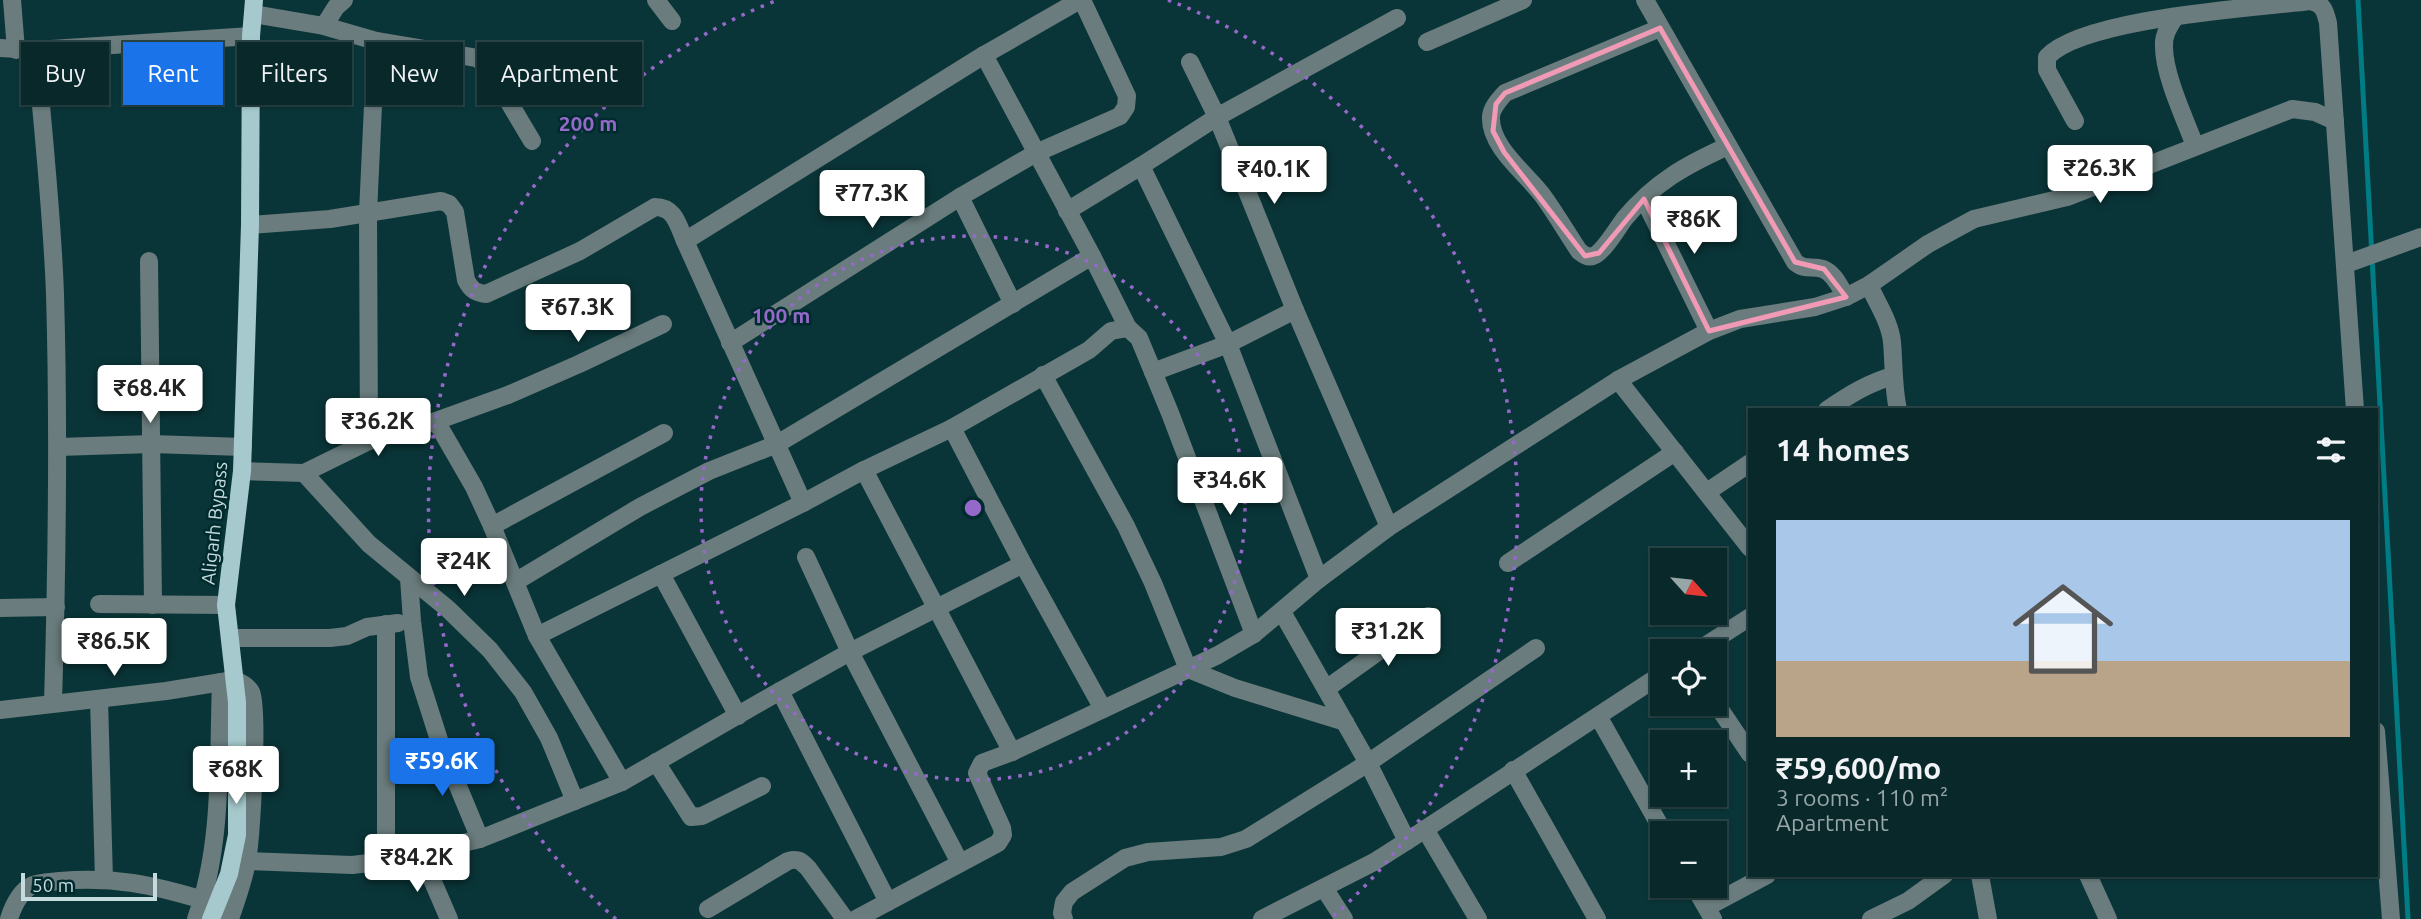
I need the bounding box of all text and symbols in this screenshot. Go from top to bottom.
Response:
chip: Buy [21,42,109,105]
chip: Rent [123,42,223,105]
chip: Filters [237,42,352,105]
chip: New [366,42,463,105]
chip: Apartment [477,42,642,105]
text: 200 m [559,111,617,135]
pin: ₹40.1K [1217,146,1331,206]
pin: ₹26.3K [2043,146,2157,205]
text: ₹26.3K [2064,155,2136,180]
text: ₹40.1K [1238,156,1310,181]
pin: ₹77.3K [815,170,929,230]
text: ₹77.3K [836,180,908,205]
pin: ₹86K [1653,196,1735,256]
text: ₹86K [1667,206,1721,231]
pin: ₹67.3K [521,284,635,344]
text: ₹67.3K [542,294,614,319]
text: 100 m [752,303,810,327]
pin: ₹68.4K [93,366,207,425]
text: ₹68.4K [114,375,186,400]
pin: ₹36.2K [321,398,435,458]
text: ₹36.2K [342,408,414,433]
icon: filters [2312,431,2350,469]
text: 14 homes [1776,433,1910,467]
pin: ₹34.6K [1173,458,1287,517]
street label: Aligarh Bypass [197,460,231,586]
text: ₹34.6K [1194,467,1266,492]
centre of rings [961,496,985,520]
pin: ₹24K [423,538,505,598]
text: ₹24K [437,548,491,573]
north arrow [1650,548,1727,625]
map controls [1650,548,1727,898]
icon: home [2000,566,2126,692]
pin: ₹31.2K [1331,608,1445,668]
pin: ₹86.5K [57,618,171,678]
text: ₹31.2K [1352,618,1424,643]
text: ₹86.5K [78,628,150,653]
button: locate [1650,639,1727,716]
button: + [1650,730,1727,807]
pin: ₹59.6K [385,738,499,798]
pin: ₹68K [195,746,277,806]
text: ₹59.6K [406,748,478,773]
text: ₹59,600/mo [1776,751,1941,785]
text: ₹68K [209,756,263,781]
text: 3 rooms · 110 m² [1776,785,1948,810]
text: Apartment [1776,810,1889,835]
button: − [1650,821,1727,898]
pin: ₹84.2K [360,834,474,894]
text: ₹84.2K [381,844,453,869]
scale bar [21,870,158,902]
text: 50 m [32,874,74,896]

